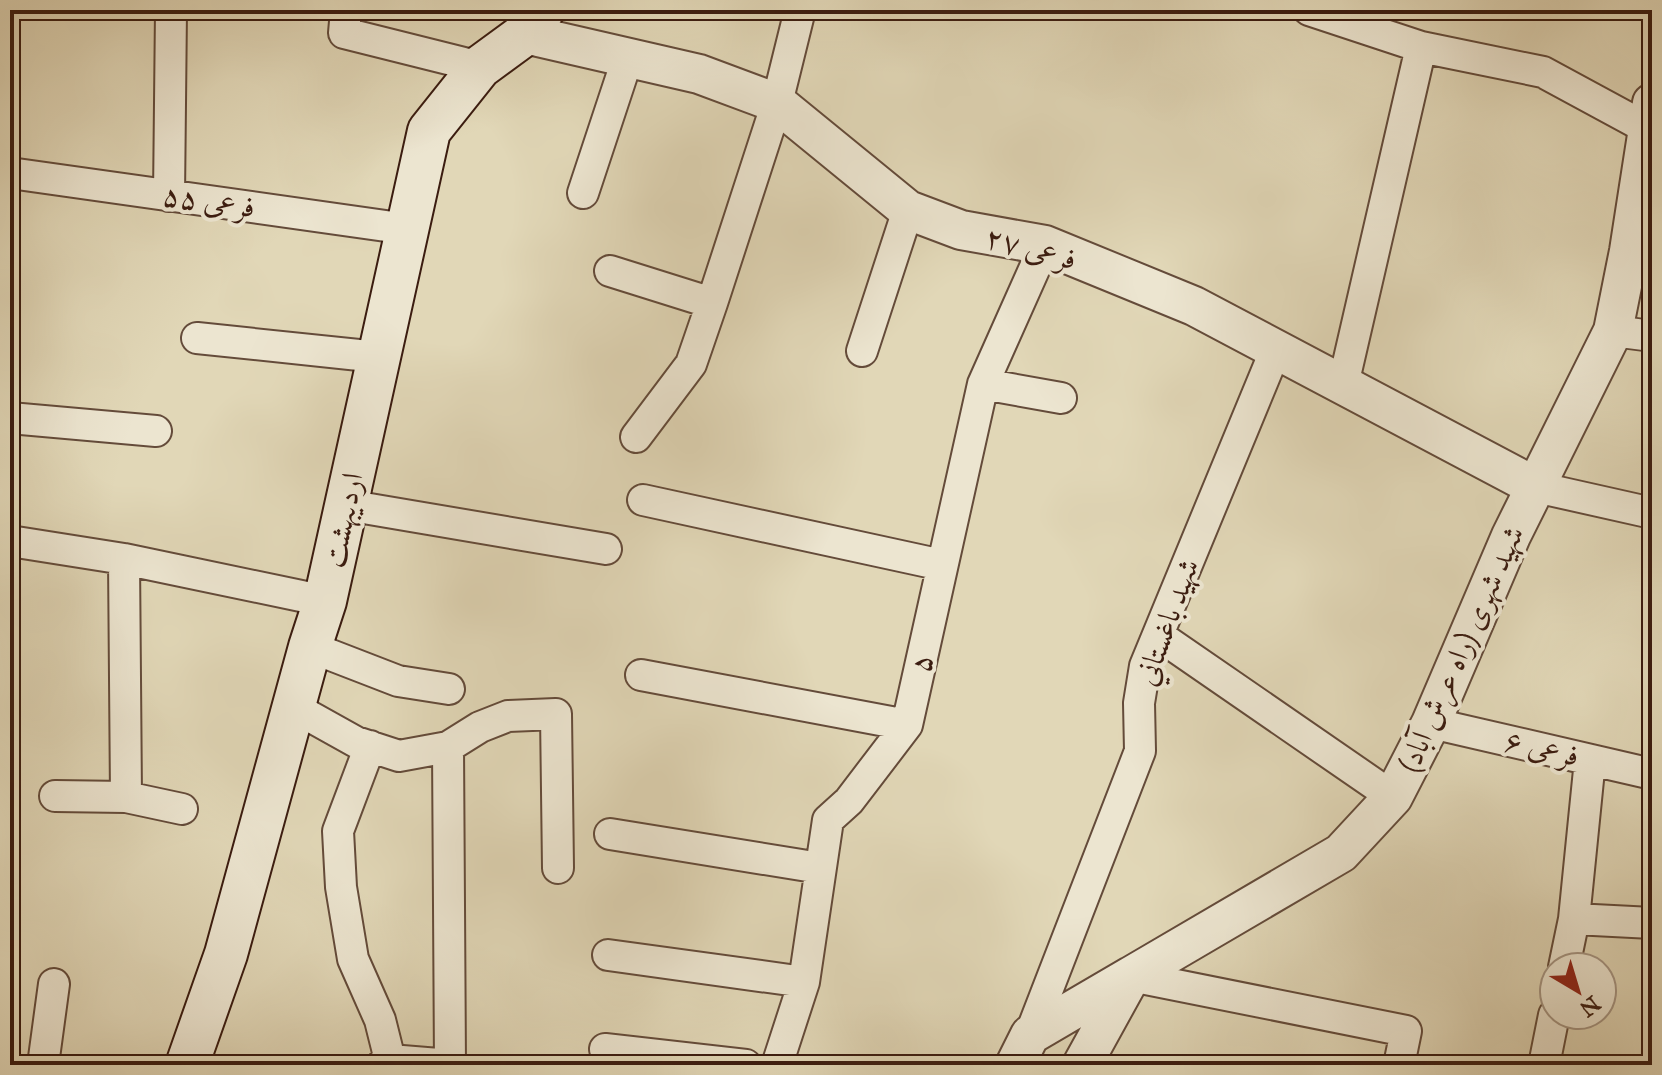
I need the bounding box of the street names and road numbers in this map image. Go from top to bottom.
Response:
street label: فرعی ۵۵ [160,177,257,226]
street label: فرعی ۲۷ [981,219,1081,278]
street label: اردیبهشت [315,469,372,571]
street label: شهید شهری (راه عرش آباد) [1390,520,1534,779]
street label: شهيد باغستاني [1127,554,1212,692]
street label: ۵ [902,651,940,675]
street label: فرعی ۶ [1501,722,1583,775]

